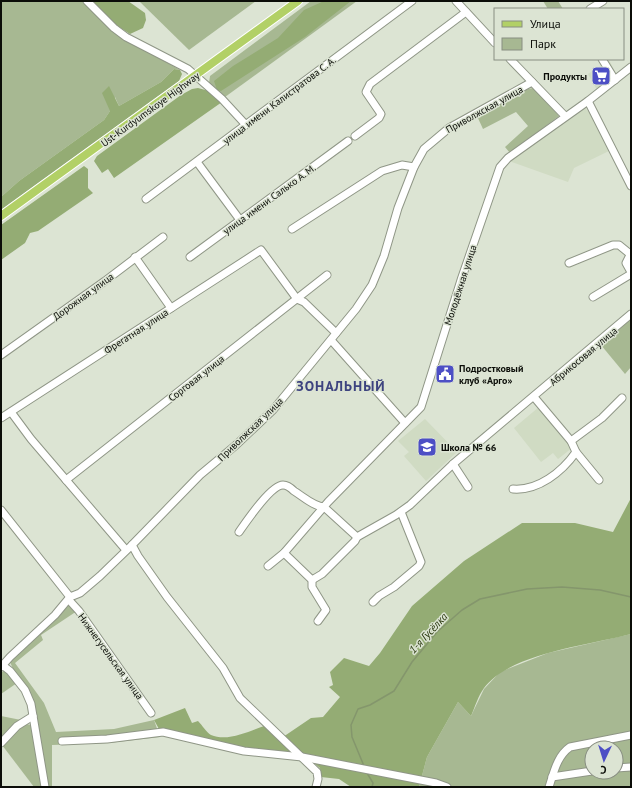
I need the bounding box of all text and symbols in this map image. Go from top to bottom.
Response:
legend [494,8,624,60]
text: Улица [530,16,561,31]
text: Парк [530,36,556,51]
street label: улица имени Калистратова С. А. [220,54,338,147]
supermarket icon: Продукты [590,65,612,87]
street label: Ust-Kurdyumskoye Highway [98,69,203,150]
place label: Продукты [543,70,587,83]
street label: Приволжская улица [443,83,525,136]
street label: улица имени Салько А. М. [220,161,318,237]
street label: Молодёжная улица [441,243,480,327]
street label: Дорожная улица [50,270,116,323]
street label: Фрегатная улица [102,306,171,357]
street label: Абрикосовая улица [547,324,620,389]
street label: Сорговая улица [166,352,227,404]
place label: Подростковый клуб «Арго» [459,362,523,387]
public building icon: Подростковый клуб «Арго» [434,363,456,385]
district label: ЗОНАЛЬНЫЙ [296,377,386,395]
street label: Приволжская улица [215,395,286,464]
school or university icon: Школа № 66 [416,436,438,458]
place label: Школа № 66 [441,441,497,454]
water label: 1-я Гусёлка [406,609,451,656]
street label: Нижнегусельская улица [75,611,146,702]
north arrow [584,740,624,780]
text: С [600,763,607,777]

